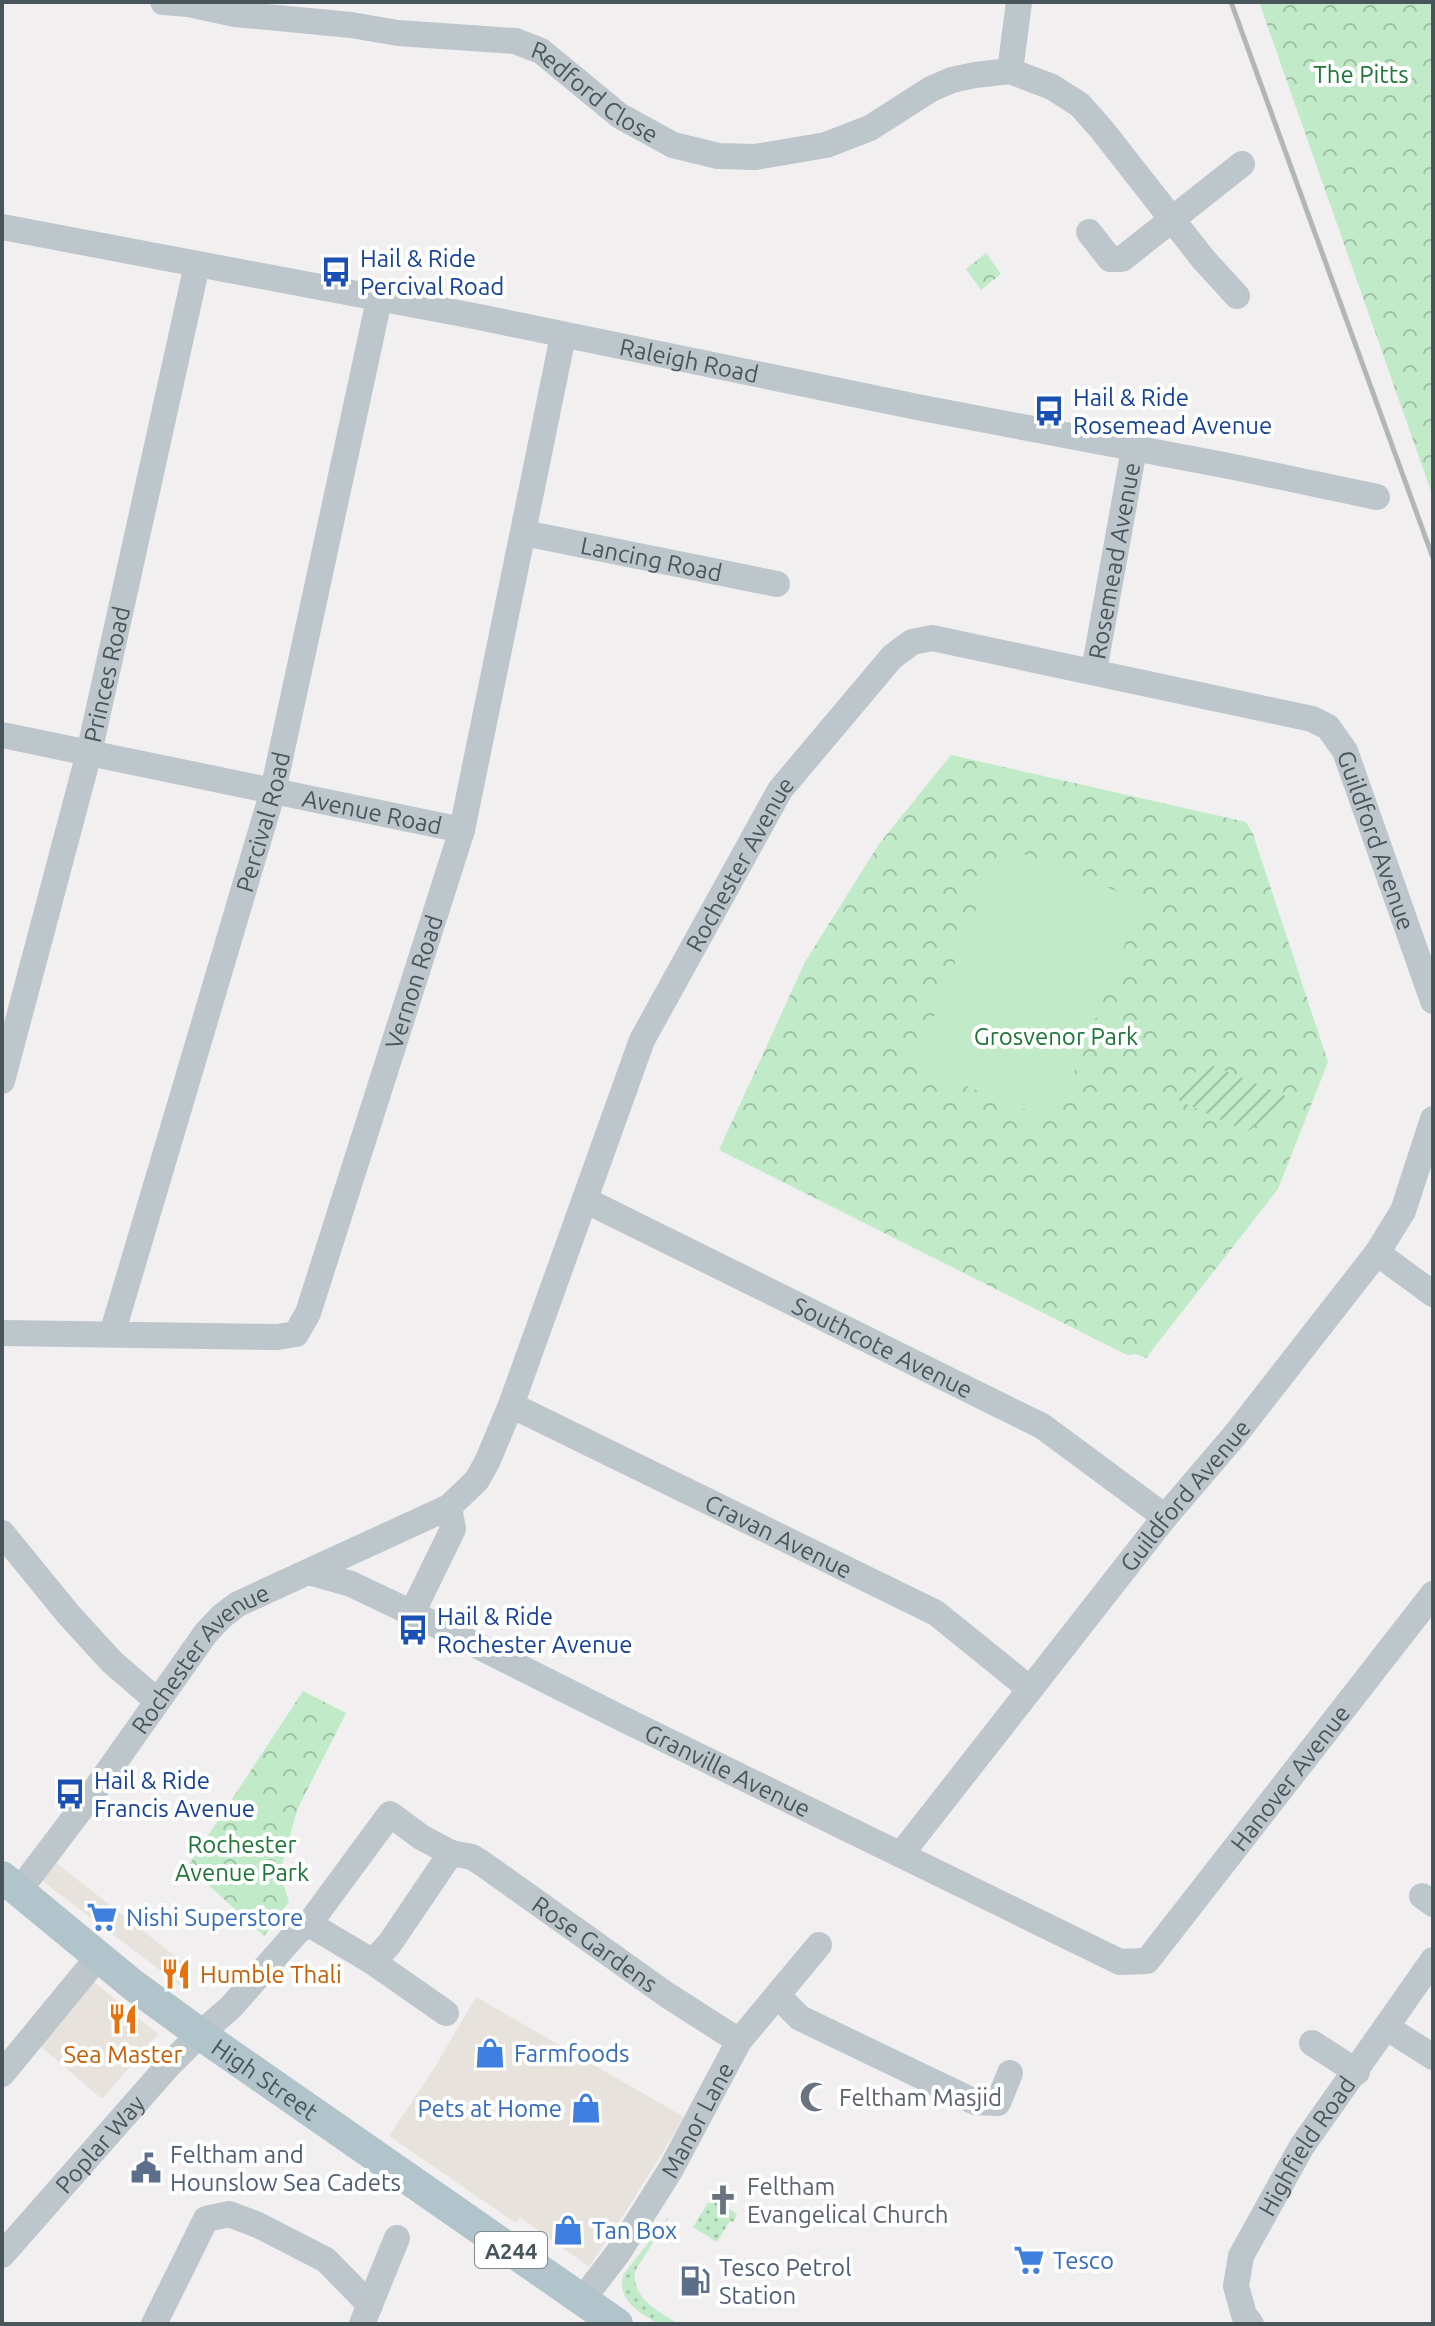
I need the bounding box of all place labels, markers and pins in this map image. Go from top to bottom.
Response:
place label: Hail & Ride Percival Road [360,245,504,300]
bus stop icon: Hail & Ride Percival Road [319,255,353,289]
place label: Hail & Ride Rosemead Avenue [1073,384,1272,439]
bus stop icon: Hail & Ride Rosemead Avenue [1032,394,1066,428]
place label: Hail & Ride Rochester Avenue [437,1603,633,1658]
bus stop icon: Hail & Ride Rochester Avenue [396,1613,430,1647]
place label: Hail & Ride Francis Avenue [94,1767,255,1822]
bus stop icon: Hail & Ride Francis Avenue [53,1777,87,1811]
supermarket icon: Nishi Superstore [85,1900,119,1934]
place label: Nishi Superstore [126,1904,303,1931]
restaurant icon: Humble Thali [159,1957,193,1991]
place label: Humble Thali [200,1961,342,1988]
restaurant icon: Sea Master [106,2002,140,2036]
shop icon: Farmfoods [473,2036,507,2070]
place label: Farmfoods [514,2040,630,2067]
place label: Sea Master [64,2041,183,2068]
mosque icon: Feltham Masjid [798,2080,832,2114]
place label: Feltham Masjid [839,2084,1002,2111]
shop icon: Pets at Home [569,2091,603,2125]
place label: Pets at Home [418,2095,562,2122]
place label: Feltham and Hounslow Sea Cadets [170,2141,401,2196]
public building icon: Feltham and Hounslow Sea Cadets [129,2151,163,2185]
place label: Feltham Evangelical Church [747,2173,948,2228]
church icon: Feltham Evangelical Church [706,2183,740,2217]
shop icon: Tan Box [551,2213,585,2247]
place label: Tan Box [592,2217,677,2244]
supermarket icon: Tesco [1012,2243,1046,2277]
place label: Tesco [1053,2247,1114,2274]
place label: Tesco Petrol Station [719,2254,851,2309]
fuel station icon: Tesco Petrol Station [678,2264,712,2298]

